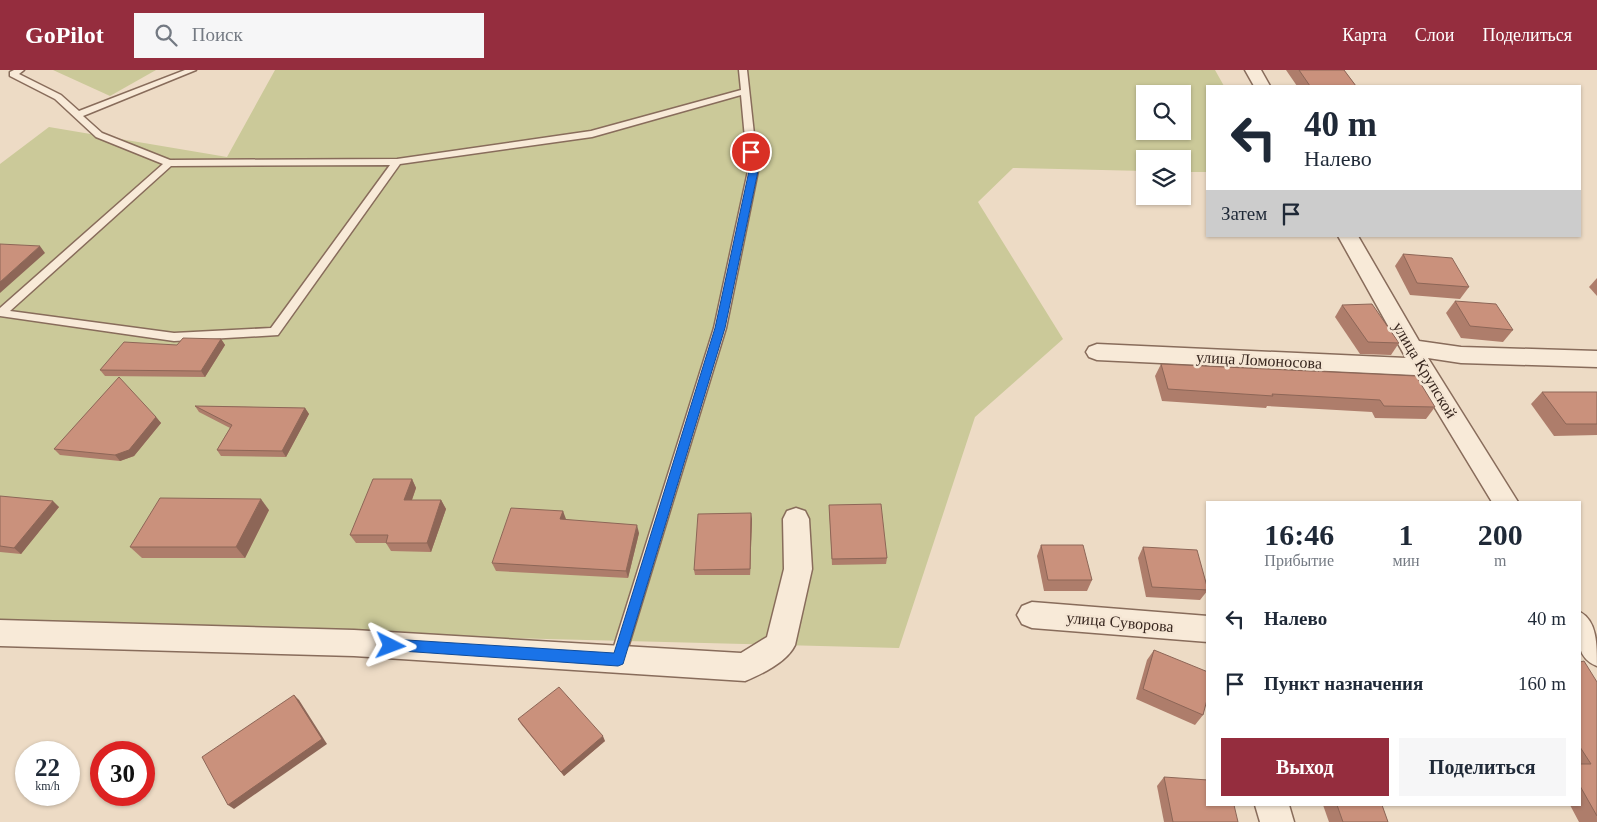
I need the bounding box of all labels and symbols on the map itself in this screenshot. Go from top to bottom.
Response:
pin [730,131,772,173]
street label: улица Крупской [1389,319,1461,422]
street label: улица Ломоносова [1195,348,1323,373]
street label: улица Суворова [1066,609,1174,636]
position arrow [364,619,416,671]
speed limit sign: 30 [90,741,155,806]

